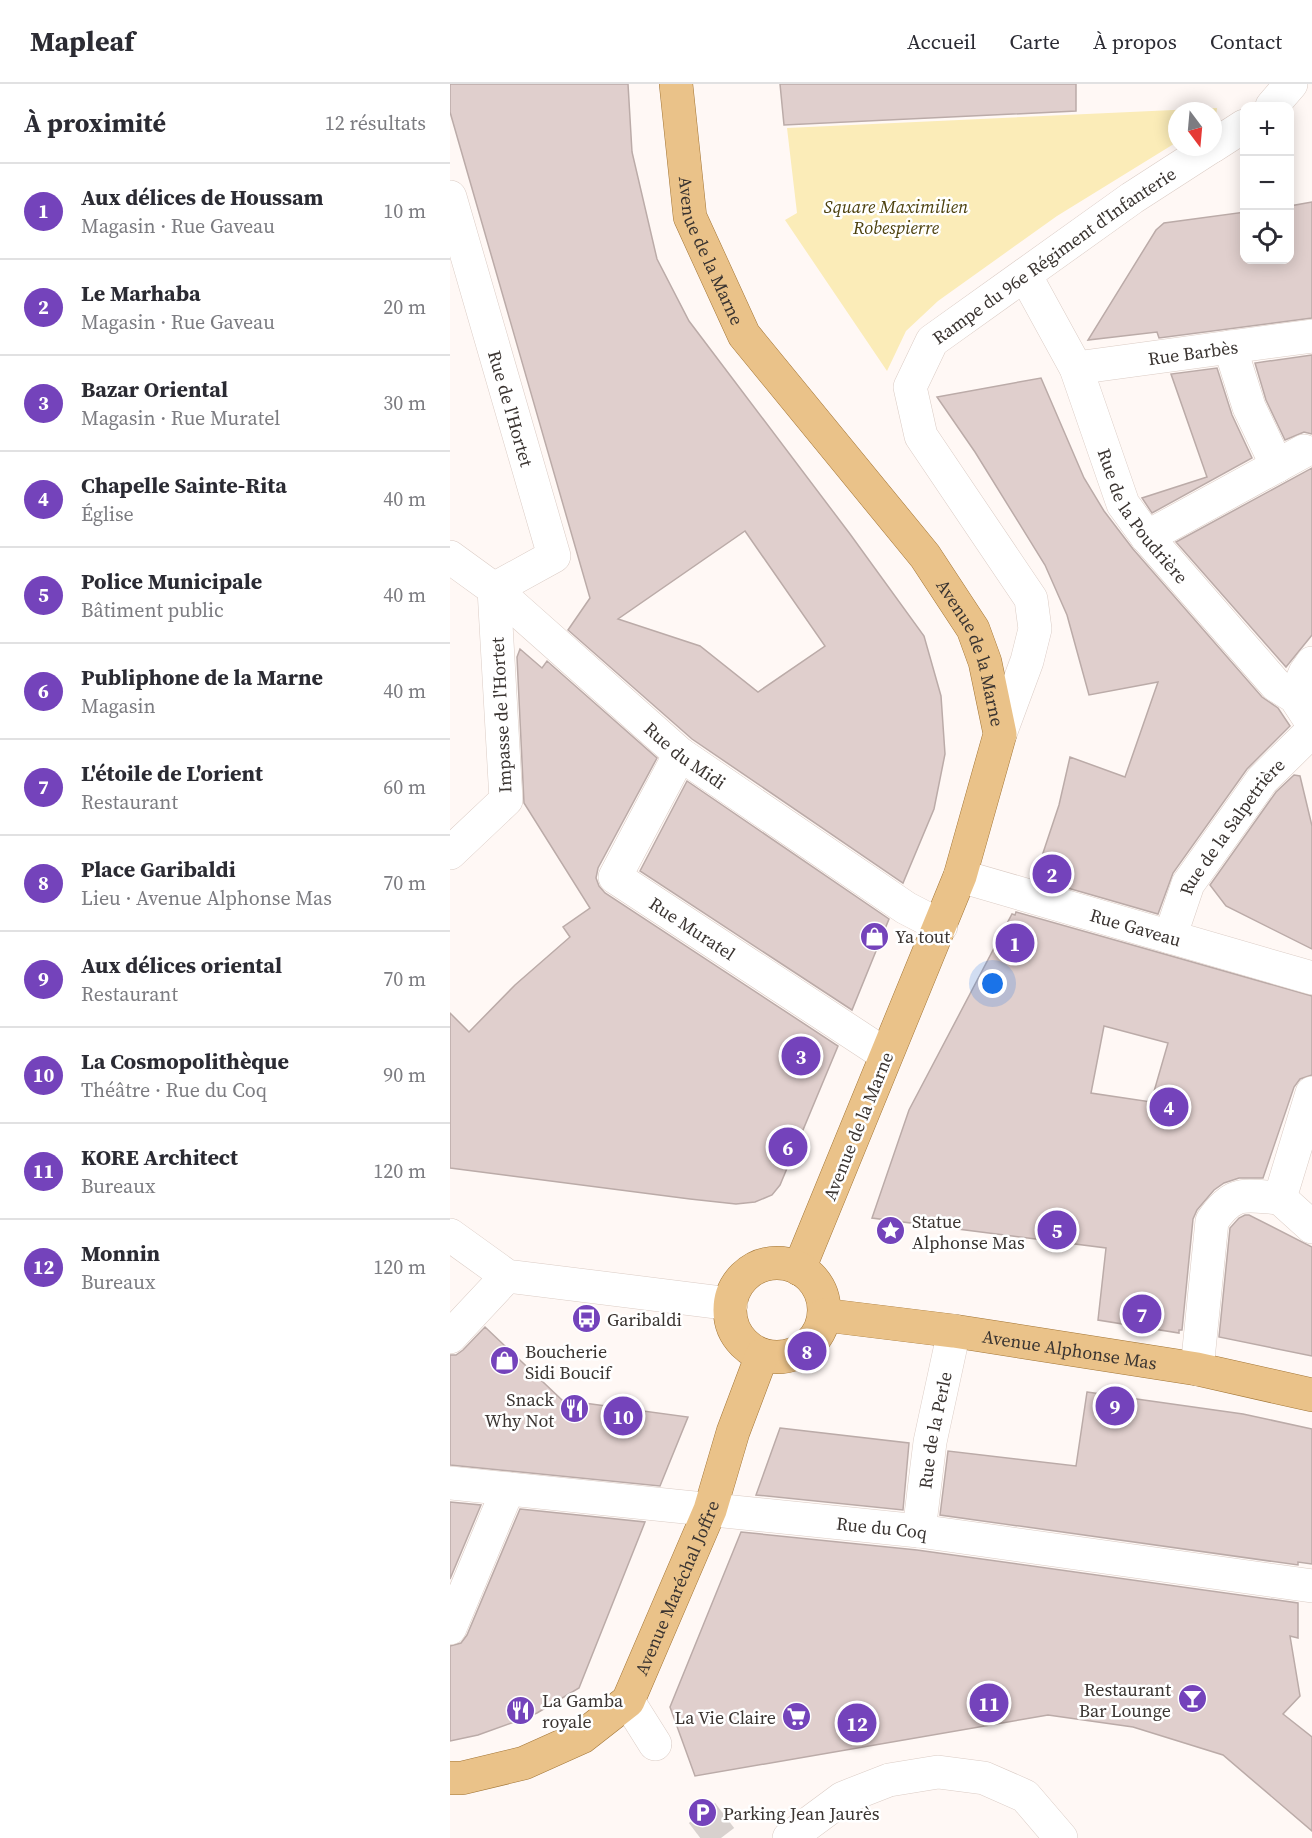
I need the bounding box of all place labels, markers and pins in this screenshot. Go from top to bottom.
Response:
pin: 2 [1032,852,1072,896]
shop icon: Ya tout [858,920,890,952]
pin: 1 [996,920,1034,966]
place label: Ya tout [895,924,950,949]
pin: 3 [782,1034,820,1078]
pin: 4 [1150,1084,1188,1130]
pin: 6 [768,1124,808,1170]
pin: 5 [1038,1208,1076,1252]
place label: Statue Alphonse Mas [912,1209,1025,1255]
place icon: Statue Alphonse Mas [875,1215,907,1247]
pin: 7 [1122,1292,1162,1336]
bus stop icon: Garibaldi [570,1303,602,1335]
place label: Garibaldi [607,1307,682,1332]
pin: 8 [788,1328,826,1374]
place label: Boucherie Sidi Boucif [525,1339,613,1385]
shop icon: Boucherie Sidi Boucif [488,1345,520,1377]
pin: 9 [1096,1384,1134,1428]
place label: Snack Why Not [484,1387,554,1433]
restaurant icon: Snack Why Not [559,1393,591,1425]
pin: 10 [604,1394,642,1438]
place label: Restaurant Bar Lounge [1079,1677,1171,1723]
pin: 11 [970,1680,1008,1726]
bar icon: Restaurant Bar Lounge [1176,1683,1208,1715]
place label: La Gamba royale [542,1688,624,1734]
restaurant icon: La Gamba royale [505,1694,537,1726]
pin: 12 [838,1700,876,1746]
supermarket icon: La Vie Claire [781,1701,813,1733]
place label: La Vie Claire [674,1705,776,1730]
parking icon: Parking Jean Jaurès [686,1797,718,1829]
place label: Parking Jean Jaurès [723,1801,880,1826]

